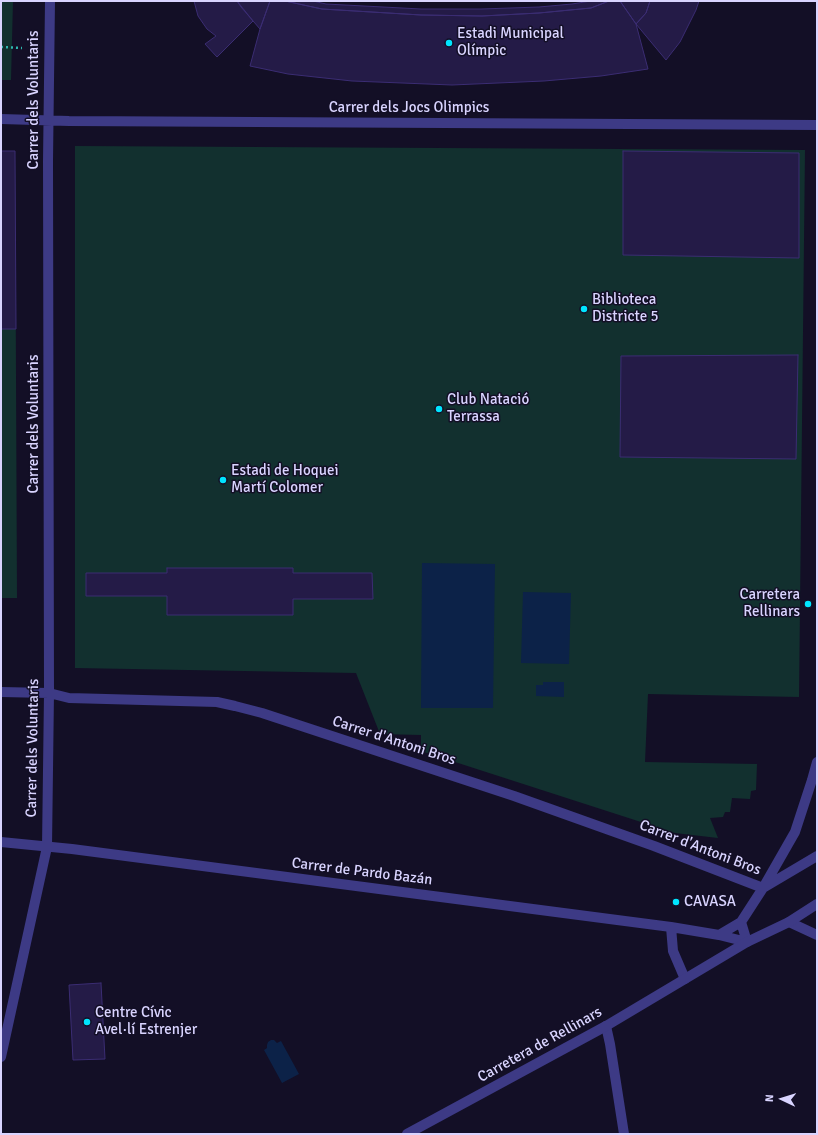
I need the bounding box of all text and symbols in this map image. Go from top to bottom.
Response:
place label: Estadi Municipal Olímpic [457,25,564,60]
street label: Carrer dels Voluntaris [25,31,43,169]
marker: Estadi Municipal Olímpic [444,38,454,48]
street label: Carrer dels Jocs Olimpics [329,99,489,117]
place label: Biblioteca Districte 5 [592,291,659,326]
marker: Biblioteca Districte 5 [579,304,589,314]
street label: Carrer dels Voluntaris [25,355,43,493]
place label: Club Natació Terrassa [447,391,529,426]
marker: Club Natació Terrassa [434,404,444,414]
place label: Estadi de Hoquei Martí Colomer [231,462,338,497]
marker: Estadi de Hoquei Martí Colomer [218,475,228,485]
place label: Carretera Rellinars [740,586,800,621]
marker: Carretera Rellinars [803,599,813,609]
street label: Carrer dels Voluntaris [23,678,43,818]
street label: Carrer d'Antoni Bros [330,713,458,769]
street label: Carrer d'Antoni Bros [637,816,763,880]
street label: Carrer de Pardo Bazán [291,854,433,890]
place label: CAVASA [684,893,736,911]
marker: CAVASA [671,897,681,907]
street label: Carretera de Rellinars [475,1003,605,1087]
place label: Centre Cívic Avel·lí Estrenjer [95,1004,197,1039]
marker: Centre Cívic Avel·lí Estrenjer [82,1017,92,1027]
north arrow [762,1079,802,1119]
text: N [763,1094,776,1102]

